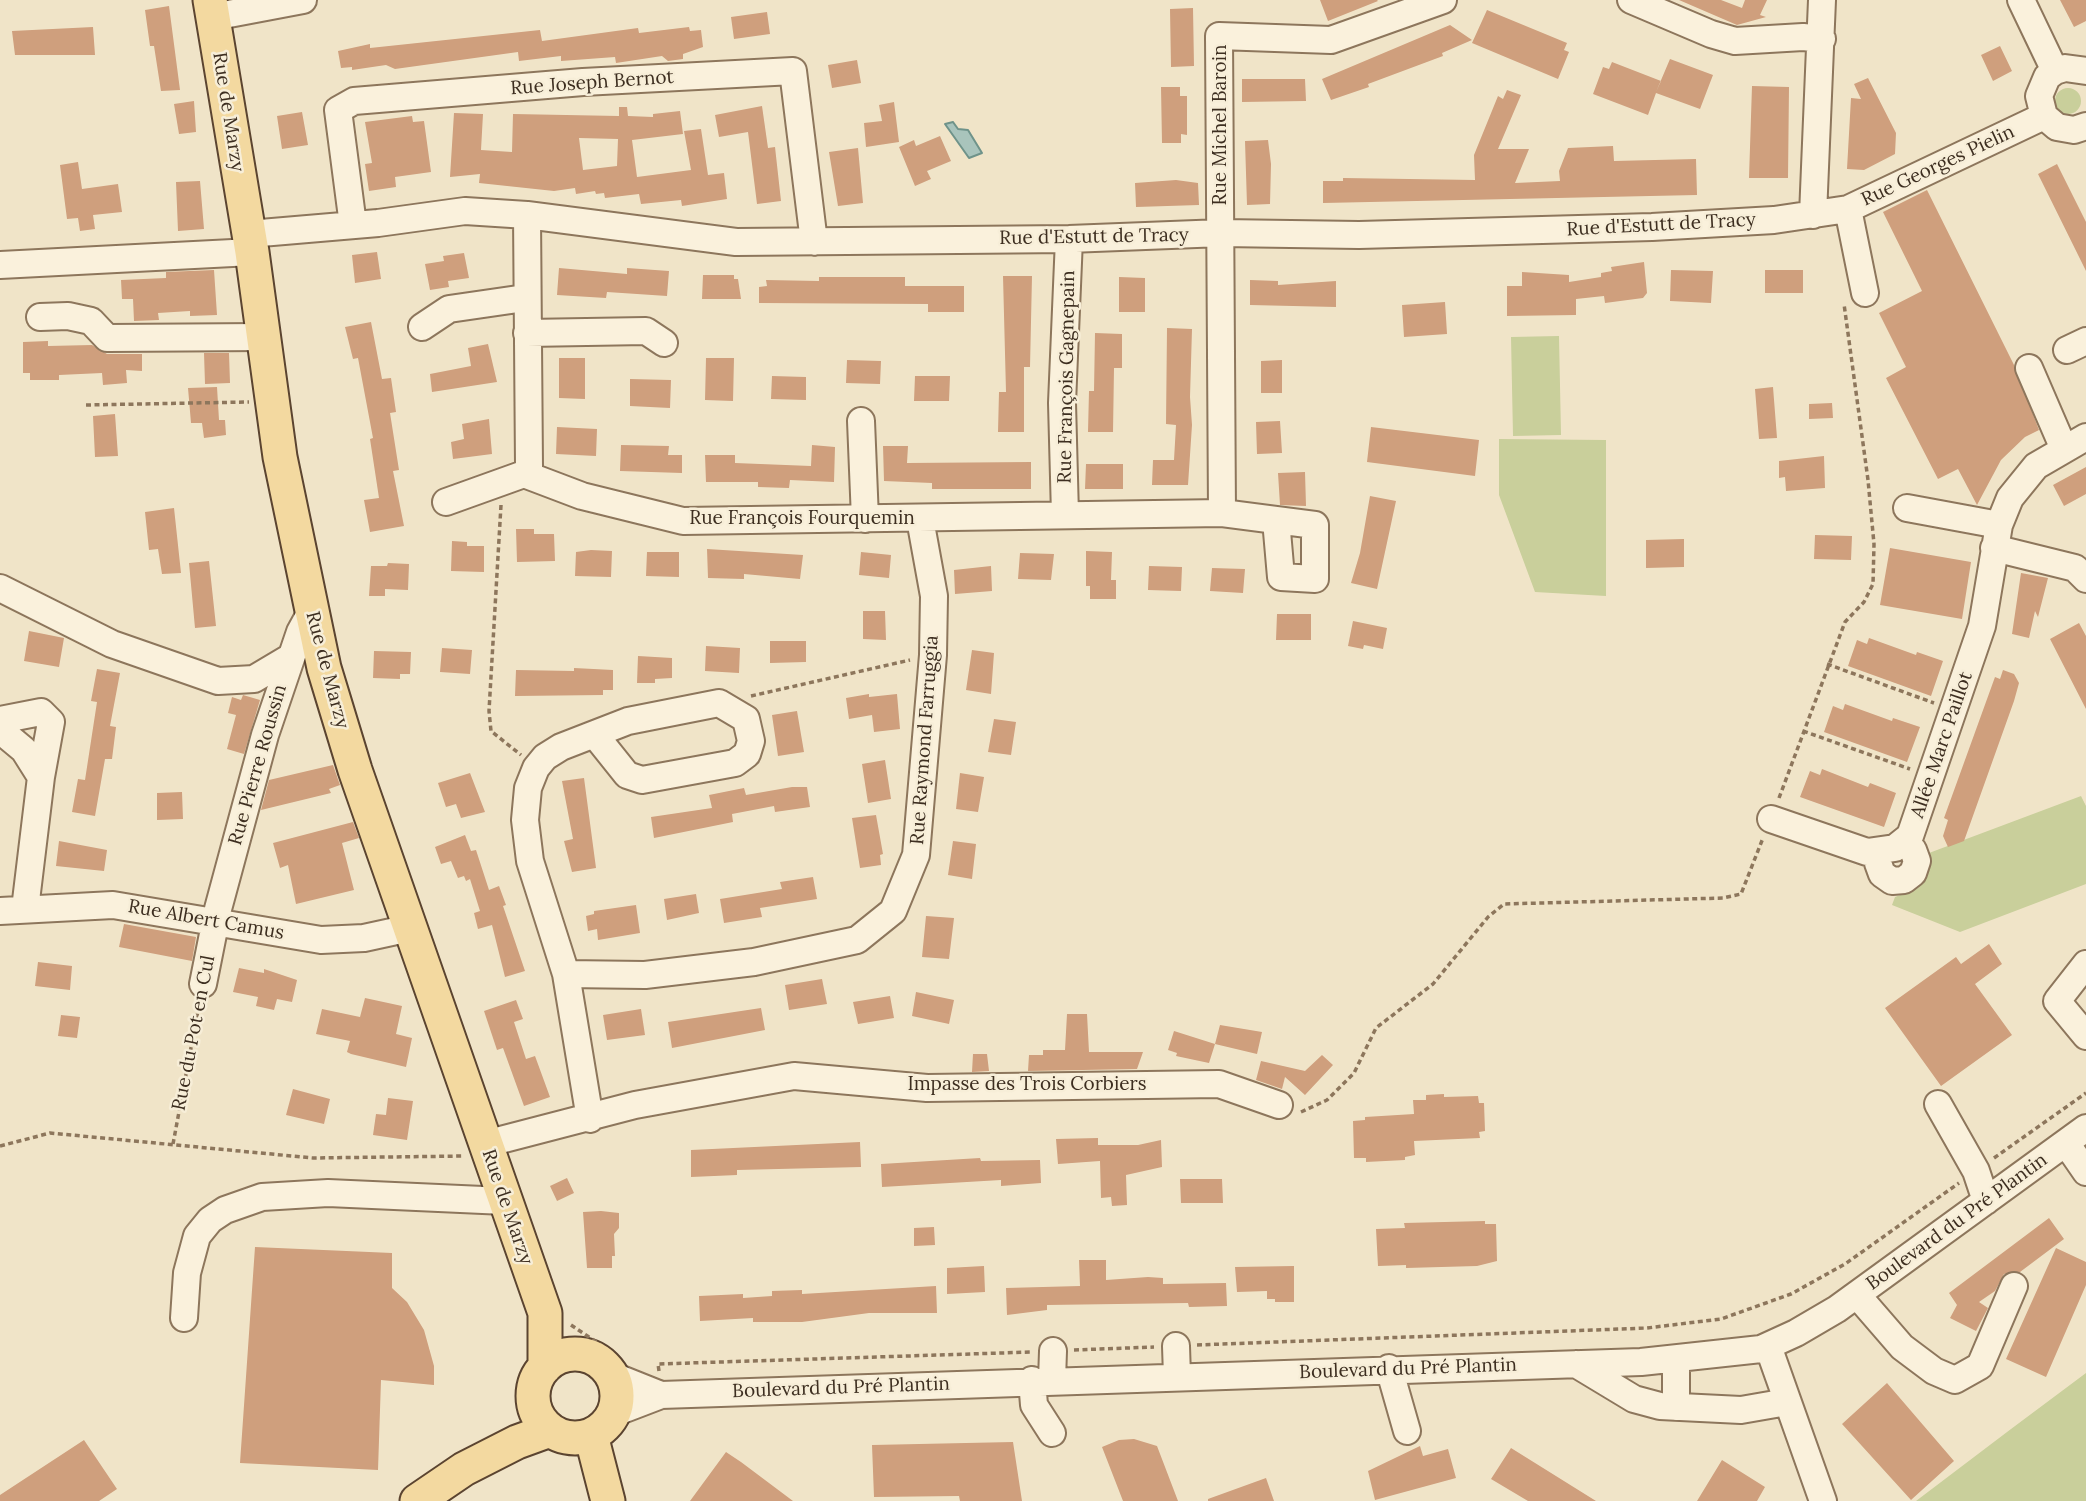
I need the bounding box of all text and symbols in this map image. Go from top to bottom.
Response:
street label: Rue Michel Baroin [1210,44,1232,206]
street label: Rue de Marzy [207,51,249,173]
street label: Rue Joseph Bernot [509,66,675,100]
street label: Rue Georges Pielin [1858,121,2018,211]
street label: Rue d'Estutt de Tracy [1566,209,1756,241]
street label: Rue d'Estutt de Tracy [999,224,1189,250]
street label: Rue François Gagnepain [1054,270,1080,484]
street label: Rue François Fourquemin [689,508,915,530]
street label: Rue de Marzy [300,609,354,731]
street label: Rue Raymond Farruggia [906,634,944,846]
street label: Allée Marc Paillot [1906,669,1978,821]
street label: Rue Pierre Roussin [224,682,292,848]
street label: Rue Albert Camus [126,895,286,945]
street label: Rue du Pot en Cul [168,953,220,1113]
street label: Impasse des Trois Corbiers [907,1074,1147,1096]
street label: Rue de Marzy [477,1146,537,1268]
street label: Boulevard du Pré Plantin [1862,1149,2052,1295]
street label: Boulevard du Pré Plantin [1299,1354,1517,1384]
street label: Boulevard du Pré Plantin [732,1373,950,1403]

